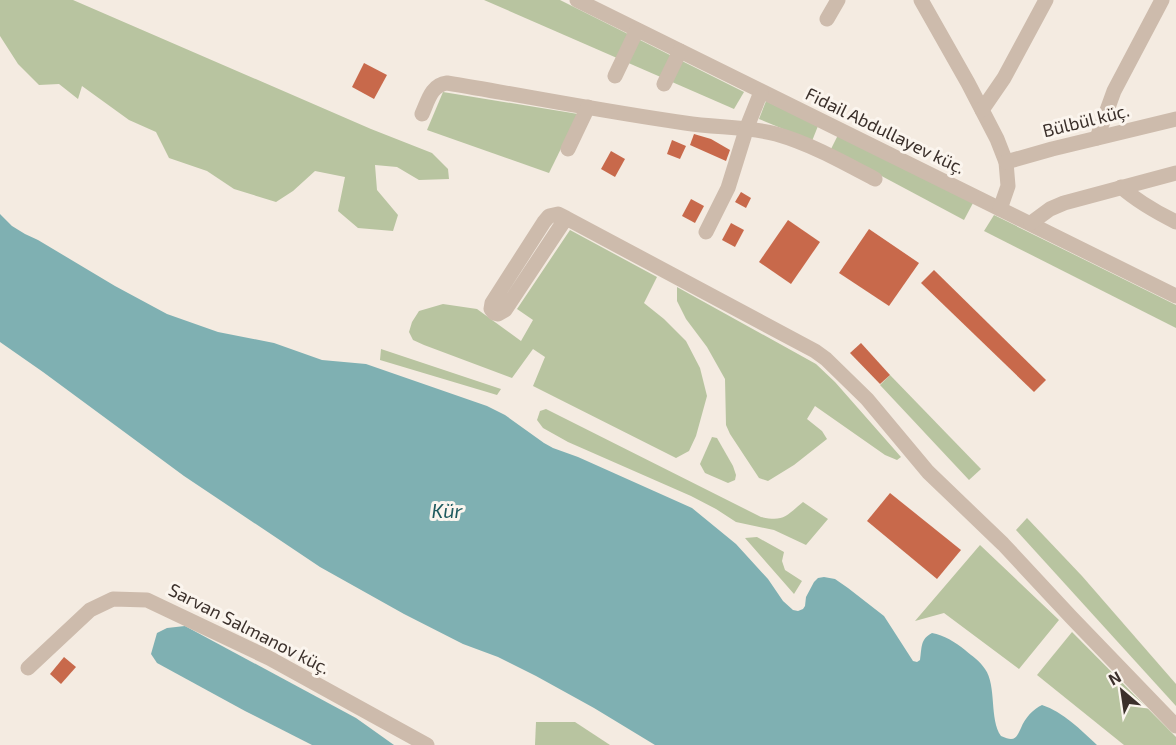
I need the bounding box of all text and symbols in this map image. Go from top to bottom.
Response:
street label: Fidail Abdullayev küç. [802,82,969,179]
street label: Bülbül küç. [1040,99,1132,142]
water label: Kür [431,498,464,522]
street label: Sarvan Salmanov küç. [165,578,334,679]
north arrow [1092,661,1152,721]
text: N [1105,666,1124,689]

